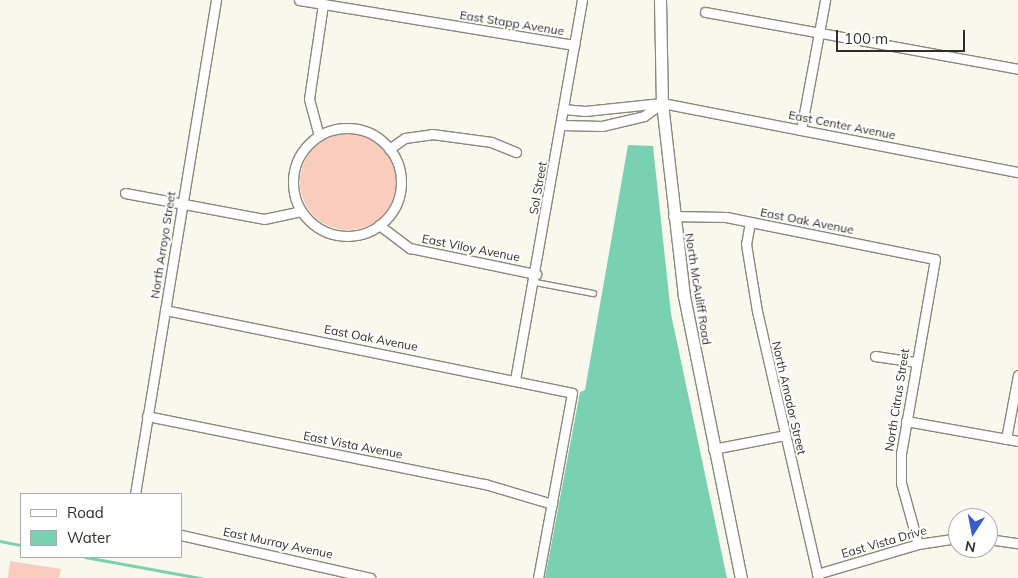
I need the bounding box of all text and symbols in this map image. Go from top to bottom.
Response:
street label: East Stapp Avenue [459,8,565,38]
scale bar [838,20,967,52]
text: 100 m [844,29,888,48]
street label: East Center Avenue [787,108,897,142]
street label: Sol Street [526,160,550,216]
street label: North Arroyo Street [147,190,179,300]
street label: East Oak Avenue [759,205,855,237]
street label: East Viloy Avenue [421,231,521,265]
street label: North McAuliff Road [682,232,714,346]
street label: East Oak Avenue [323,322,419,354]
street label: North Amador Street [769,340,809,456]
street label: North Citrus Street [882,348,912,452]
street label: East Vista Avenue [302,428,404,462]
legend [20,493,182,558]
text: Road [67,503,104,522]
north arrow [948,508,998,558]
street label: East Vista Drive [840,523,928,561]
street label: East Murray Avenue [222,524,334,562]
text: Water [67,528,111,547]
text: N [963,537,977,557]

